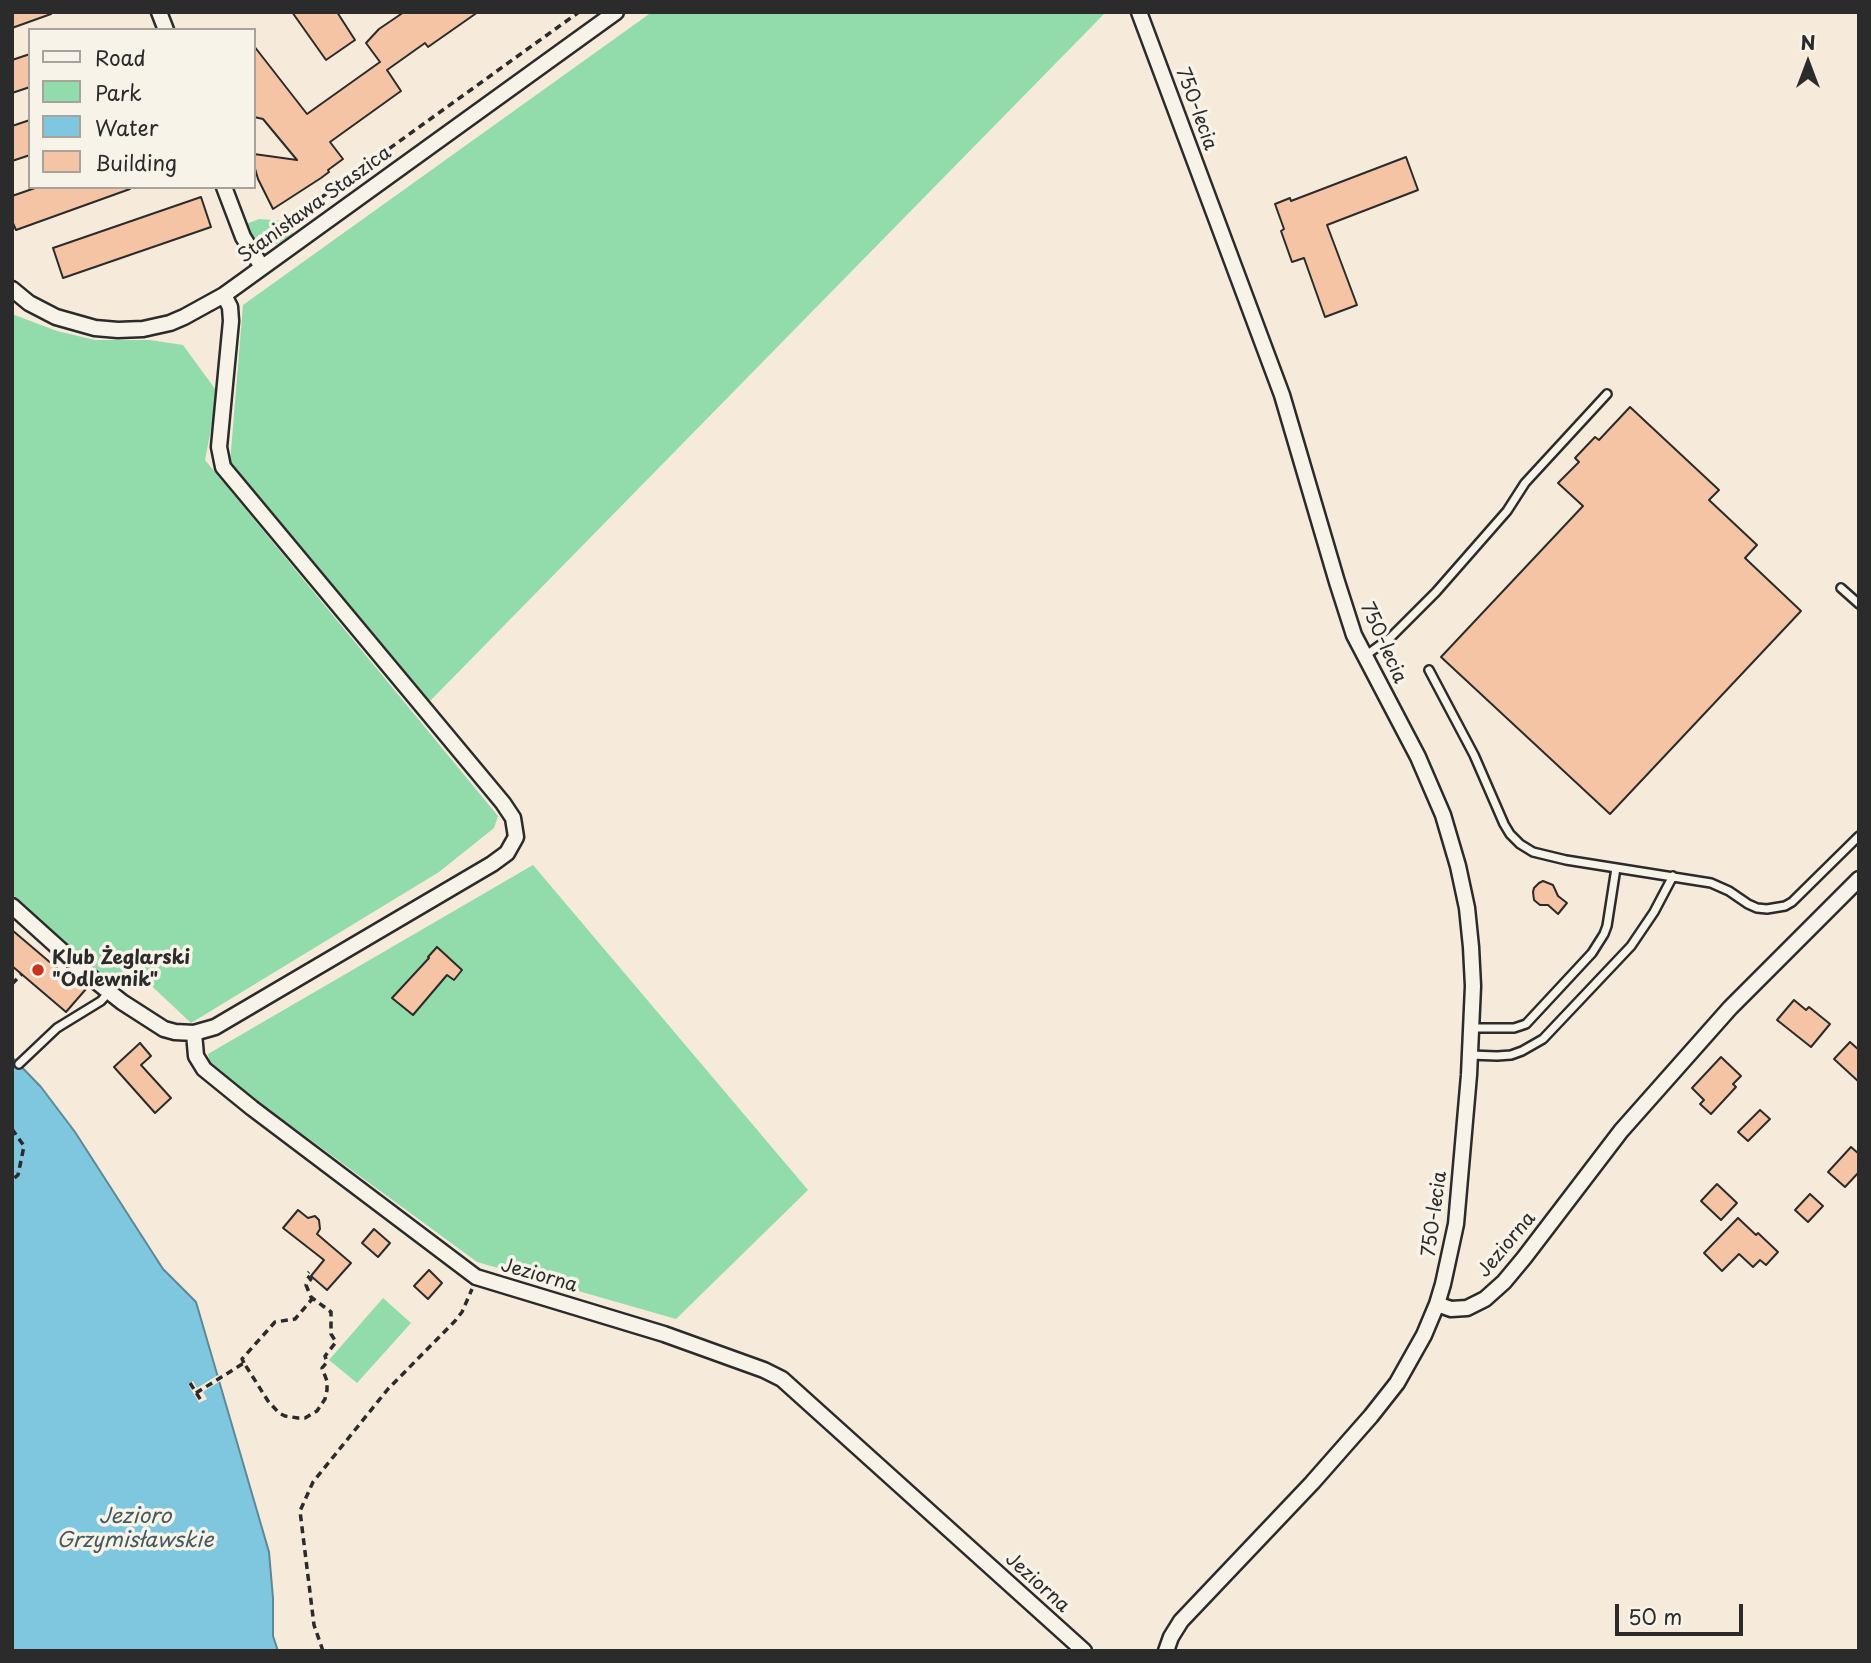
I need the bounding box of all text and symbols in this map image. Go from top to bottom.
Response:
legend [28,28,256,189]
north arrow [1773,28,1843,98]
text: N [1800,28,1816,56]
text: Road [95,41,146,73]
street label: 750-lecia [1171,65,1221,153]
text: Park [95,76,142,108]
text: Water [95,111,158,143]
street label: Stanisława Staszica [234,142,396,268]
text: Building [95,146,177,178]
street label: 750-lecia [1355,599,1411,687]
place label: Klub Żeglarski "Odlewnik" [52,948,190,992]
marker: Klub Żeglarski "Odlewnik" [30,962,46,978]
street label: 750-lecia [1418,1170,1452,1258]
street label: Jeziorna [1473,1208,1541,1282]
street label: Jeziorna [498,1254,580,1298]
water label: Jezioro Grzymisławskie [57,1504,213,1554]
street label: Jeziorna [1000,1548,1074,1618]
scale bar [1619,1590,1747,1634]
text: 50 m [1628,1600,1682,1632]

